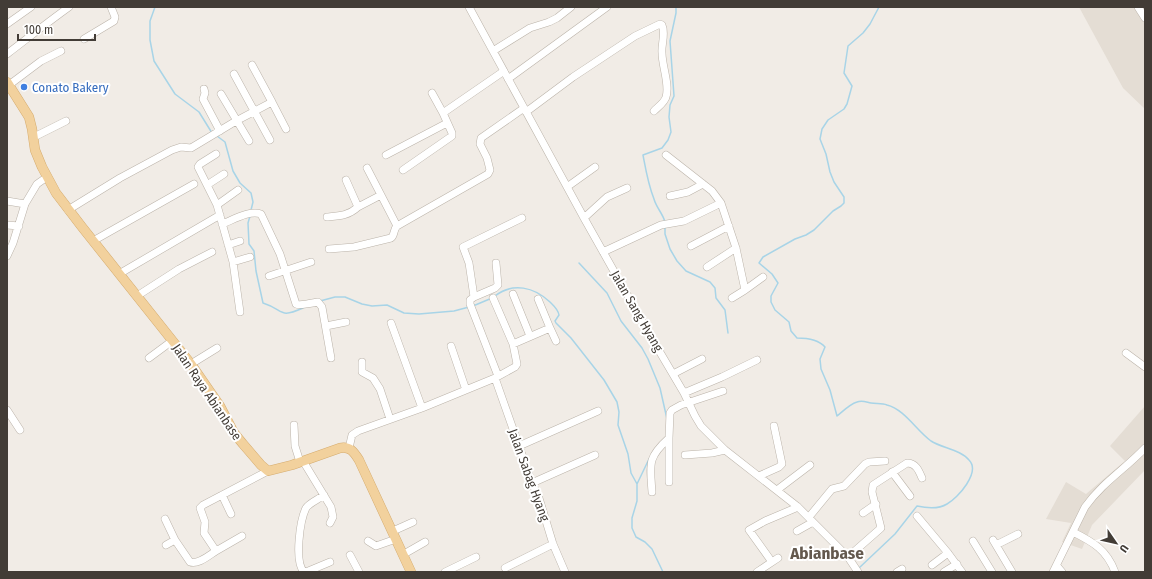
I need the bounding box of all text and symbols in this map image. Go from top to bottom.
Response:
scale bar [18,16,95,42]
text: 100 m [24,23,53,37]
place label: Conato Bakery [32,80,109,95]
marker: Conato Bakery [19,82,29,92]
street label: Jalan Sang Hyang [608,268,667,355]
street label: Jalan Raya Abianbase [169,341,245,443]
street label: Jalan Sabag Hyang [505,427,553,524]
north arrow [1096,523,1136,563]
text: U [1117,542,1131,555]
district label: Abianbase [789,543,864,564]

